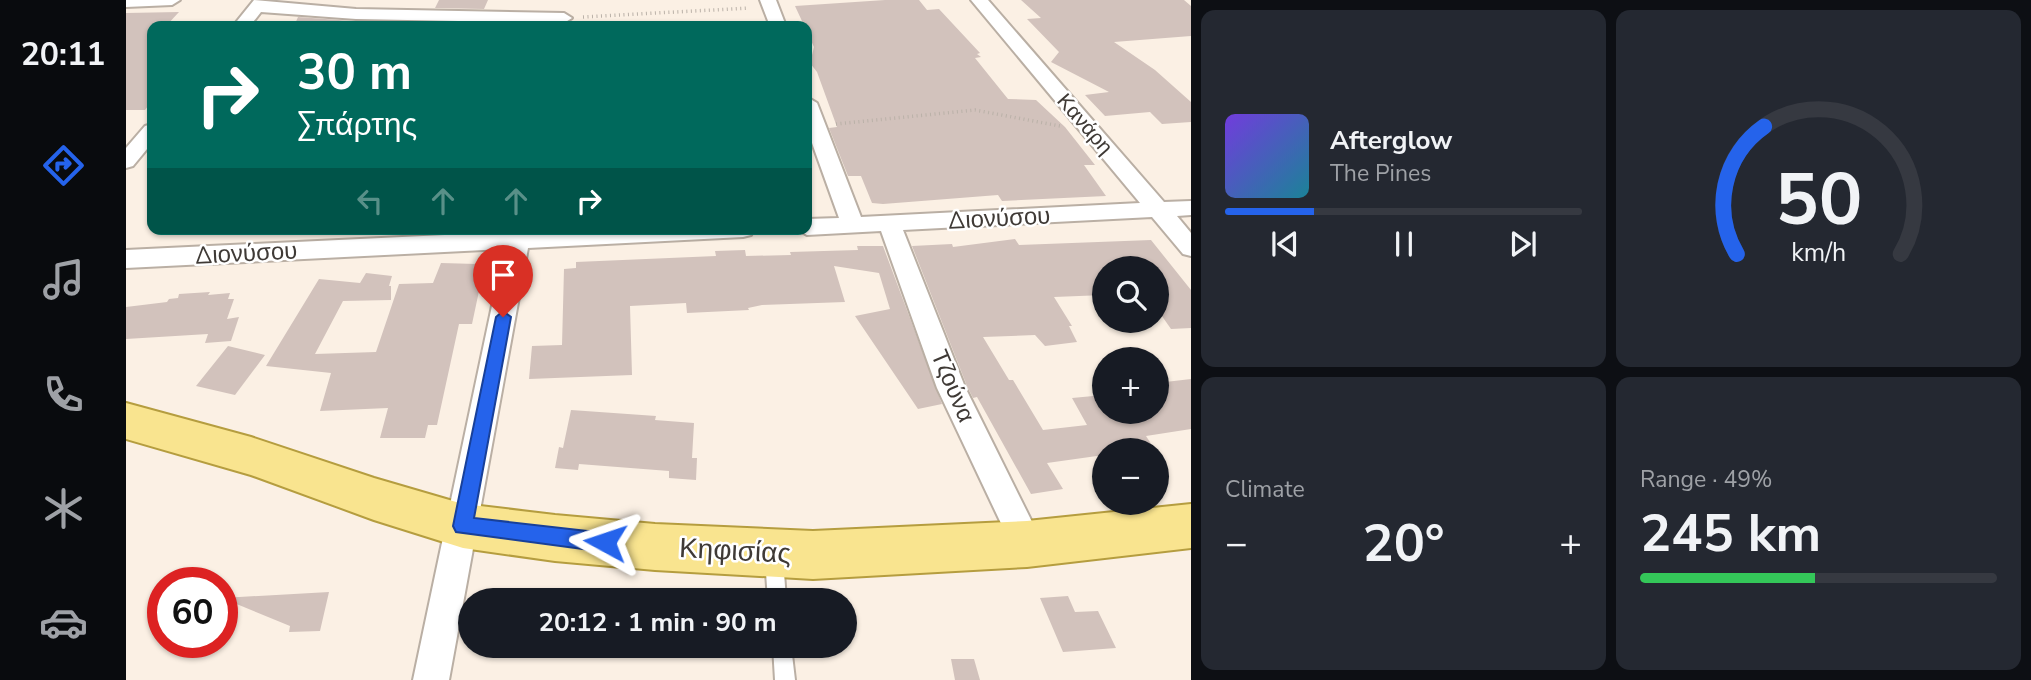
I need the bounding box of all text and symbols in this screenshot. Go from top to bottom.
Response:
text: 20:11 [21,33,105,76]
text: 30 m [297,39,412,106]
icon: right [182,49,273,140]
street label: Κανάρη [1051,88,1119,160]
text: Σπάρτης [297,103,417,146]
text: Afterglow [1330,123,1453,158]
icon: directions [39,141,88,190]
text: 50 [1775,151,1862,251]
text: The Pines [1330,158,1431,189]
icon: left [351,182,389,220]
icon: ahead [424,182,462,220]
icon: ahead [497,182,535,220]
icon: right [570,182,608,220]
street label: Διονύσου [947,199,1051,237]
icon: previous [1266,225,1304,263]
icon: pause [1385,225,1423,263]
icon: next [1504,225,1542,263]
street label: Διονύσου [194,234,298,272]
text: km/h [1791,236,1846,270]
pin [473,245,533,317]
icon: music [39,255,88,304]
icon: arrive [484,256,522,294]
map controls [1092,256,1169,515]
button: search [1092,256,1169,333]
street label: Τζούνα [923,345,983,427]
button: + [1092,347,1169,424]
icon: phone [39,370,88,419]
button: − [1092,438,1169,515]
text: Range · 49% [1640,464,1772,495]
text: Climate [1225,474,1305,505]
icon: climate [39,484,88,533]
text: 245 km [1640,498,1821,569]
position arrow [568,505,642,579]
text: 20° [1362,508,1445,579]
text: − [1225,518,1248,569]
text: + [1559,518,1582,569]
street label: Κηφισίας [678,529,792,573]
speed limit sign: 60 [147,567,238,658]
icon: car [39,598,88,647]
text: 20:12 · 1 min · 90 m [538,605,777,640]

